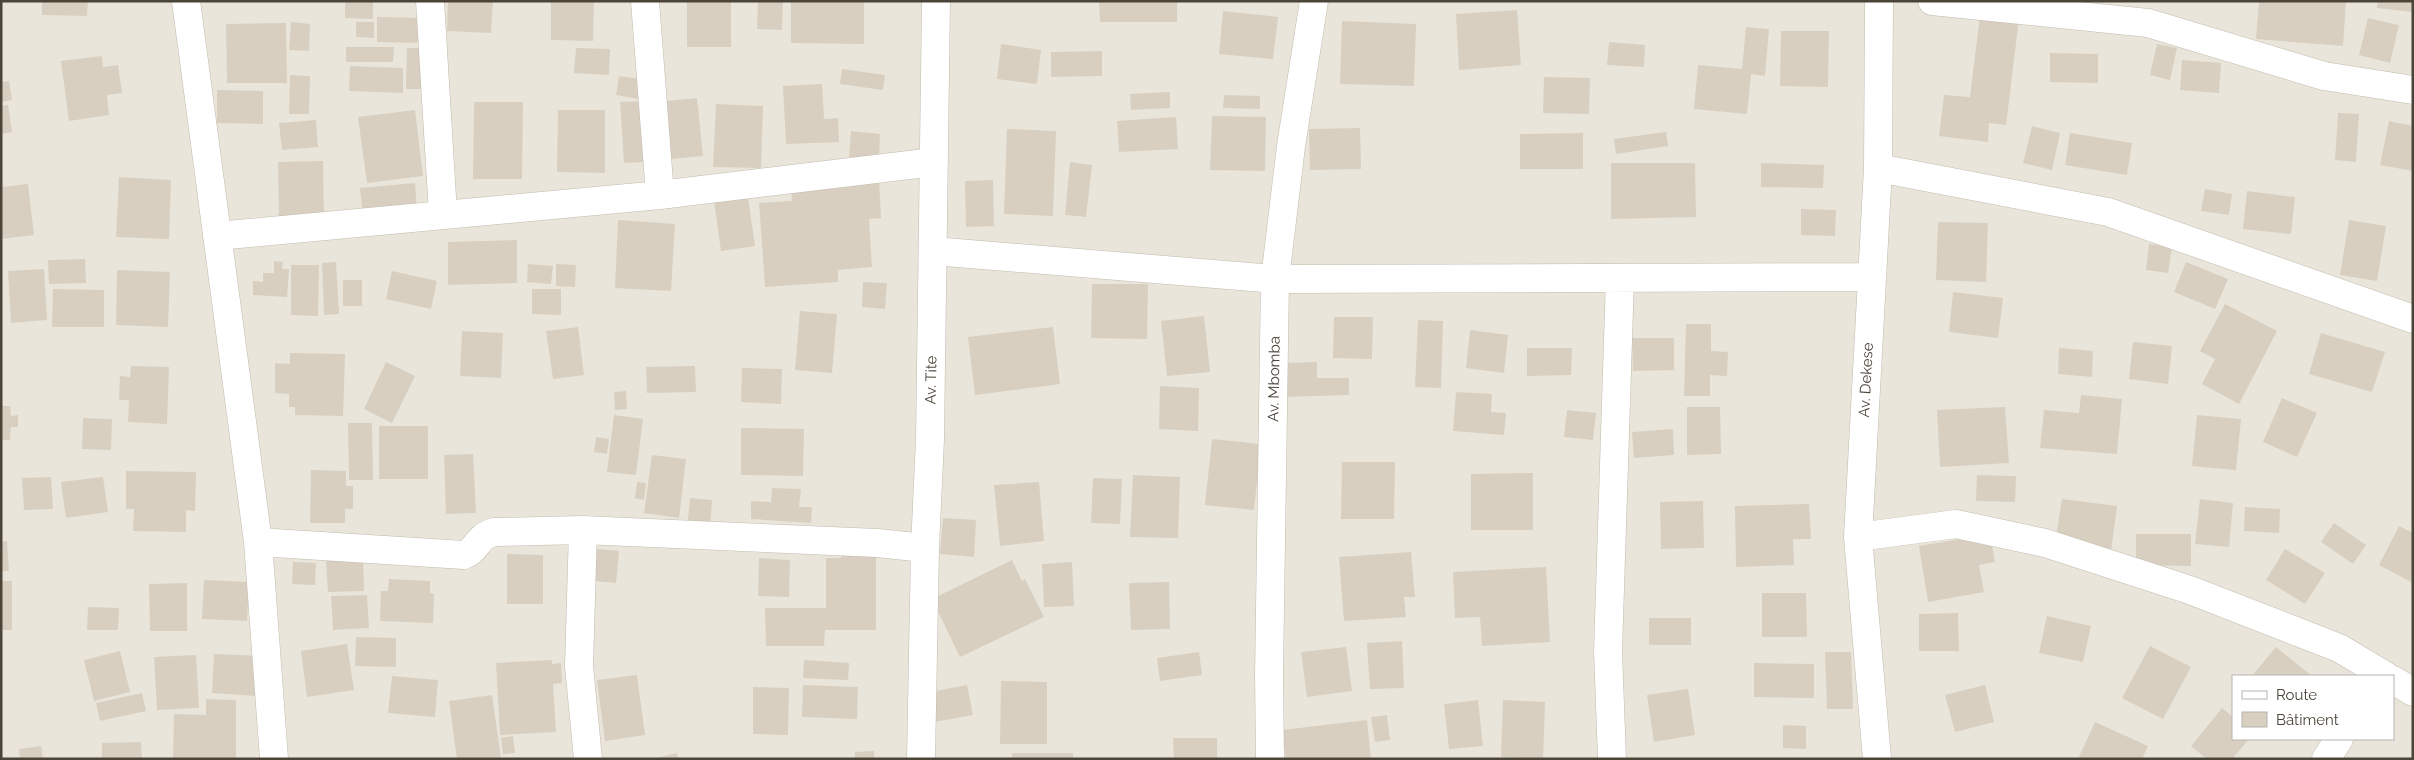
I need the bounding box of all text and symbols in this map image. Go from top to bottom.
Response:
street label: Av. Mbomba [1264,336,1284,422]
street label: Av. Dekese [1855,342,1877,418]
street label: Av. Tite [922,355,940,405]
legend [2232,675,2394,740]
text: Route [2276,686,2317,704]
text: Bâtiment [2276,711,2339,729]

